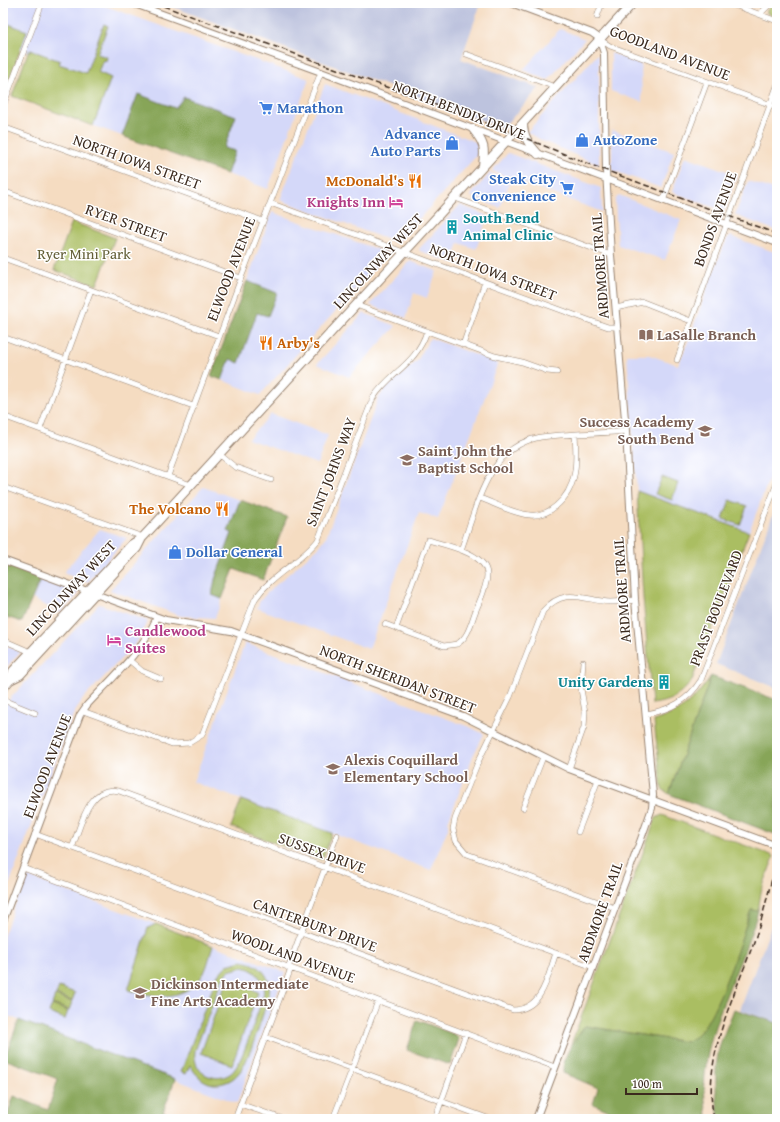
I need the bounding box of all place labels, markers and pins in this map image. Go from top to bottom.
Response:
place label: Marathon [277,97,344,118]
supermarket icon: Marathon [258,100,274,116]
place label: Advance Auto Parts [370,123,441,161]
place label: AutoZone [593,129,657,150]
shop icon: AutoZone [574,132,590,148]
shop icon: Advance Auto Parts [444,135,460,151]
place label: Steak City Convenience [472,168,556,206]
place label: McDonald's [326,170,404,191]
restaurant icon: McDonald's [407,173,423,189]
supermarket icon: Steak City Convenience [559,180,575,196]
place label: Knights Inn [307,191,385,212]
hotel icon: Knights Inn [388,194,404,210]
place label: South Bend Animal Clinic [463,207,553,245]
building icon: South Bend Animal Clinic [444,219,460,235]
place label: LaSalle Branch [657,324,756,345]
library icon: LaSalle Branch [638,327,654,343]
place label: Arby's [277,332,320,353]
restaurant icon: Arby's [258,335,274,351]
place label: Success Academy South Bend [579,411,694,449]
school or university icon: Success Academy South Bend [697,423,713,439]
place label: Saint John the Baptist School [418,440,514,478]
school or university icon: Saint John the Baptist School [399,452,415,468]
place label: The Volcano [129,498,211,519]
restaurant icon: The Volcano [214,501,230,517]
place label: Dollar General [186,541,283,562]
shop icon: Dollar General [167,544,183,560]
place label: Candlewood Suites [125,620,206,658]
hotel icon: Candlewood Suites [106,632,122,648]
place label: Unity Gardens [558,671,653,692]
building icon: Unity Gardens [656,674,672,690]
place label: Alexis Coquillard Elementary School [344,749,469,787]
school or university icon: Alexis Coquillard Elementary School [325,761,341,777]
place label: Dickinson Intermediate Fine Arts Academy [151,973,309,1011]
school or university icon: Dickinson Intermediate Fine Arts Academy [132,985,148,1001]

